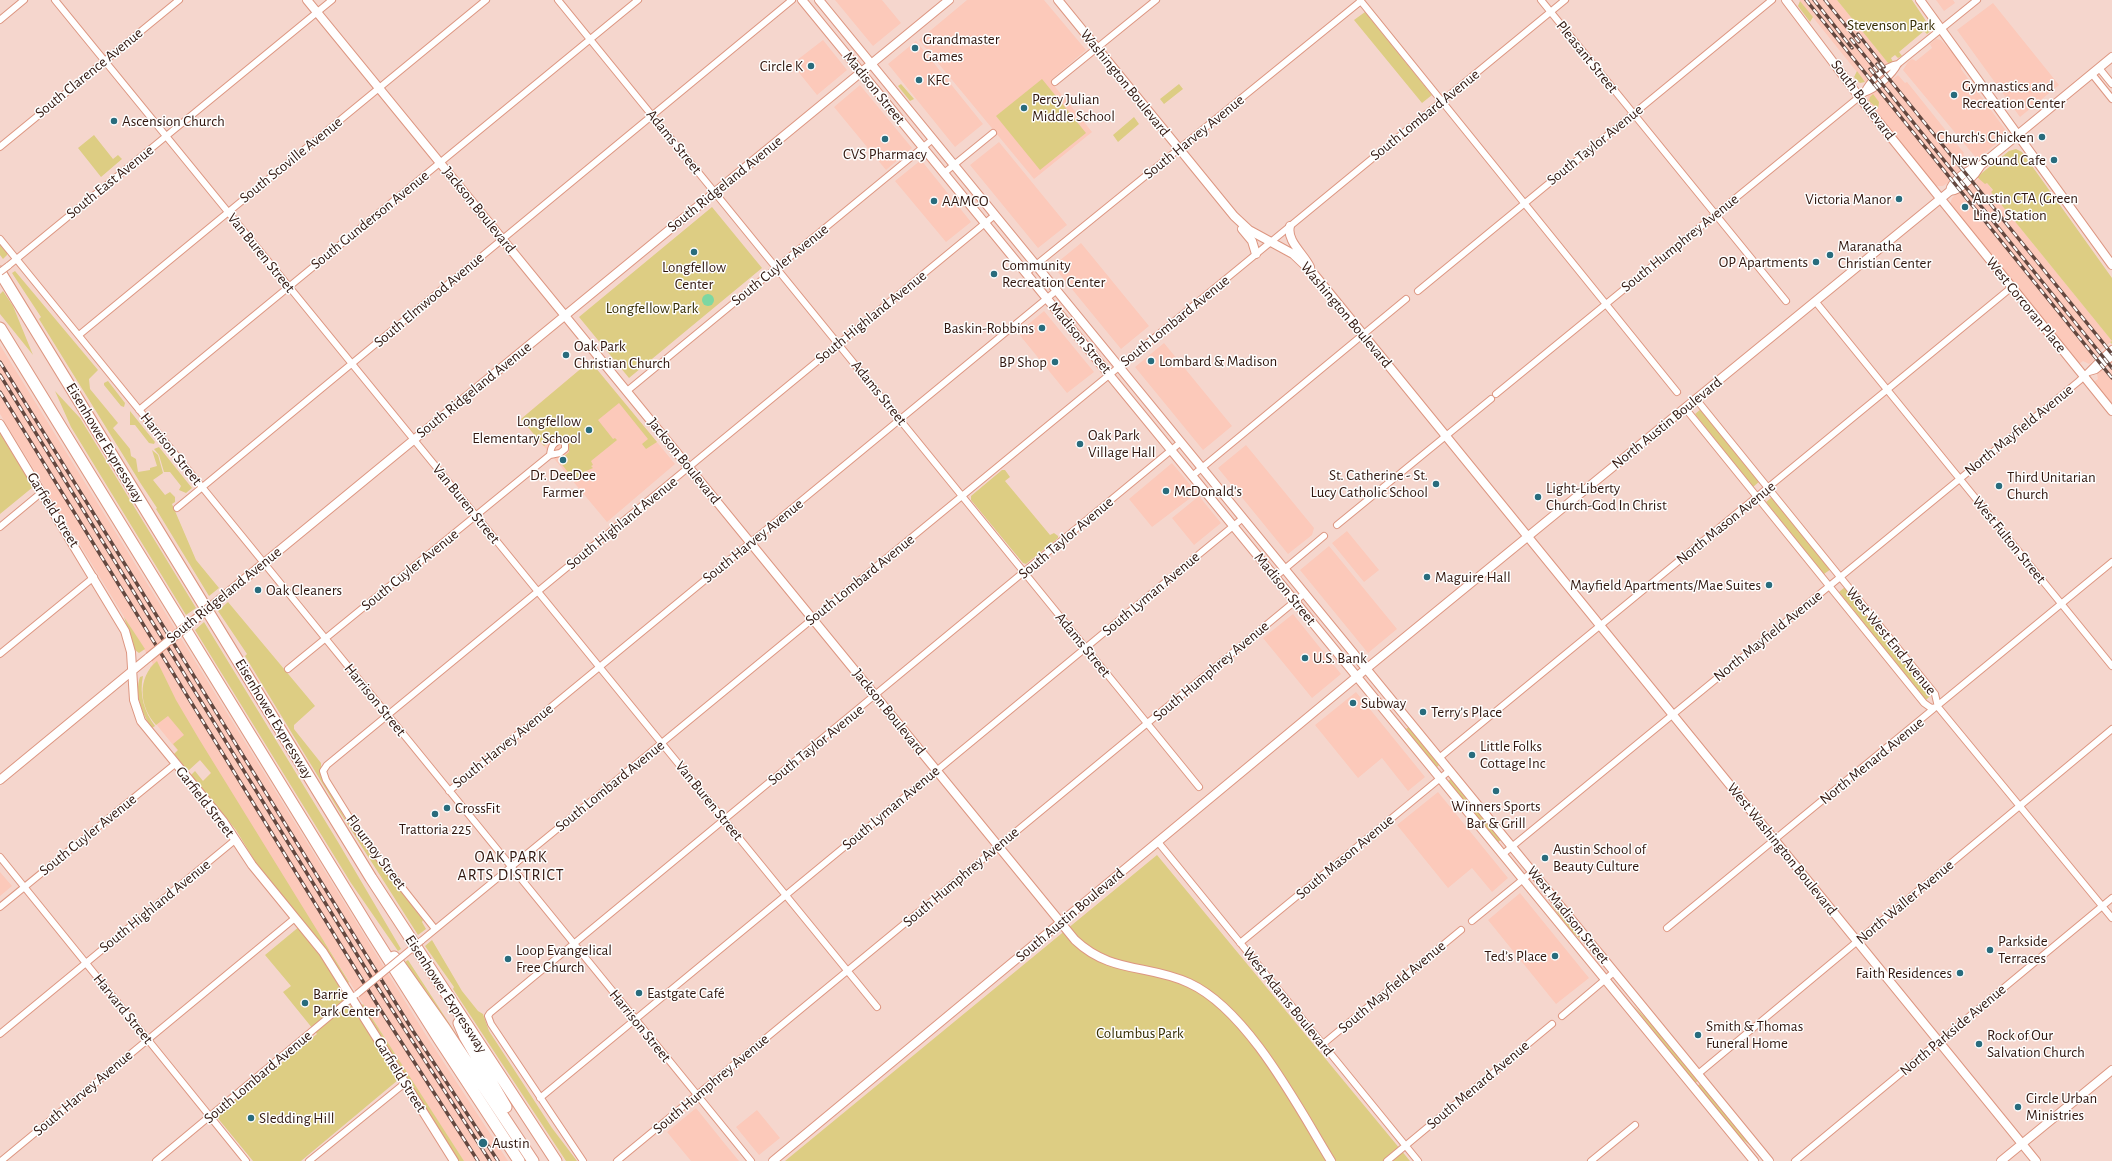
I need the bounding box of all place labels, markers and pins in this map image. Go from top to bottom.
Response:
place label: Grandmaster Games [923,30,999,65]
marker: Grandmaster Games [910,43,920,53]
place label: Circle K [760,57,803,75]
marker: Circle K [806,61,816,71]
place label: KFC [927,71,949,89]
marker: KFC [914,75,924,85]
place label: Gymnastics and Recreation Center [1962,77,2065,112]
place label: Percy Julian Middle School [1032,90,1115,125]
marker: Gymnastics and Recreation Center [1949,90,1959,100]
marker: Percy Julian Middle School [1019,103,1029,113]
place label: Ascension Church [122,112,225,130]
marker: Ascension Church [109,116,119,126]
place label: Church's Chicken [1937,128,2034,146]
marker: Church's Chicken [2037,132,2047,142]
marker: CVS Pharmacy [880,134,890,144]
place label: CVS Pharmacy [843,145,927,163]
place label: New Sound Cafe [1951,151,2046,169]
marker: New Sound Cafe [2049,155,2059,165]
place label: Austin CTA (Green Line) Station [1973,189,2078,224]
place label: Victoria Manor [1805,190,1891,208]
place label: AAMCO [942,192,988,210]
marker: Victoria Manor [1894,194,1904,204]
marker: AAMCO [929,196,939,206]
marker: Austin CTA (Green Line) Station [1960,202,1970,212]
place label: Maranatha Christian Center [1838,237,1931,272]
marker: Longfellow Center [689,247,699,257]
marker: Maranatha Christian Center [1825,250,1835,260]
place label: OP Apartments [1719,253,1808,271]
place label: Community Recreation Center [1002,256,1105,291]
marker: OP Apartments [1811,257,1821,267]
place label: Longfellow Center [662,258,726,293]
marker: Community Recreation Center [989,269,999,279]
place label: Baskin-Robbins [944,319,1034,337]
marker: Baskin-Robbins [1037,323,1047,333]
place label: Oak Park Christian Church [574,337,670,372]
marker: Oak Park Christian Church [561,350,571,360]
place label: Lombard & Madison [1159,352,1277,370]
place label: BP Shop [999,353,1047,371]
marker: Lombard & Madison [1146,356,1156,366]
marker: BP Shop [1050,357,1060,367]
place label: Longfellow Elementary School [472,412,581,447]
marker: Longfellow Elementary School [584,425,594,435]
place label: Oak Park Village Hall [1088,426,1155,461]
marker: Oak Park Village Hall [1075,439,1085,449]
marker: Dr. DeeDee Farmer [558,455,568,465]
place label: Dr. DeeDee Farmer [530,466,596,501]
place label: St. Catherine - St. Lucy Catholic School [1310,466,1428,501]
place label: Third Unitarian Church [2007,468,2096,503]
marker: St. Catherine - St. Lucy Catholic School [1431,479,1441,489]
place label: Light-Liberty Church-God In Christ [1546,479,1667,514]
marker: Third Unitarian Church [1994,481,2004,491]
place label: McDonald's [1174,482,1242,500]
marker: McDonald's [1161,486,1171,496]
marker: Light-Liberty Church-God In Christ [1533,492,1543,502]
place label: Maguire Hall [1435,568,1511,586]
marker: Maguire Hall [1422,572,1432,582]
place label: Mayfield Apartments/Mae Suites [1570,576,1761,594]
marker: Mayfield Apartments/Mae Suites [1764,580,1774,590]
place label: Oak Cleaners [266,581,342,599]
marker: Oak Cleaners [253,585,263,595]
place label: U.S. Bank [1313,649,1367,667]
marker: U.S. Bank [1300,653,1310,663]
place label: Subway [1361,694,1406,712]
marker: Subway [1348,698,1358,708]
place label: Terry's Place [1431,703,1502,721]
marker: Terry's Place [1418,707,1428,717]
place label: Little Folks Cottage Inc [1480,737,1545,772]
marker: Little Folks Cottage Inc [1467,750,1477,760]
marker: Winners Sports Bar & Grill [1491,786,1501,796]
place label: Winners Sports Bar & Grill [1451,797,1541,832]
place label: CrossFit [455,799,500,817]
marker: CrossFit [442,803,452,813]
marker: Trattoria 225 [430,809,440,819]
place label: Trattoria 225 [399,820,471,838]
place label: Austin School of Beauty Culture [1553,840,1646,875]
marker: Austin School of Beauty Culture [1540,853,1550,863]
place label: Parkside Terraces [1998,932,2048,967]
place label: Loop Evangelical Free Church [516,941,612,976]
marker: Parkside Terraces [1985,945,1995,955]
place label: Ted’s Place [1484,947,1547,965]
marker: Ted’s Place [1550,951,1560,961]
marker: Loop Evangelical Free Church [503,954,513,964]
place label: Faith Residences [1856,964,1952,982]
marker: Faith Residences [1955,968,1965,978]
place label: Eastgate Café [647,984,725,1002]
place label: Barrie Park Center [313,985,380,1020]
marker: Eastgate Café [634,988,644,998]
marker: Barrie Park Center [300,998,310,1008]
place label: Smith & Thomas Funeral Home [1706,1017,1803,1052]
place label: Rock of Our Salvation Church [1987,1026,2085,1061]
marker: Smith & Thomas Funeral Home [1693,1030,1703,1040]
marker: Rock of Our Salvation Church [1974,1039,1984,1049]
place label: Circle Urban Ministries [2026,1089,2097,1124]
marker: Circle Urban Ministries [2013,1102,2023,1112]
place label: Sledding Hill [259,1109,335,1127]
marker: Sledding Hill [246,1113,256,1123]
place label: Austin [492,1134,530,1152]
marker: Austin [477,1137,489,1149]

